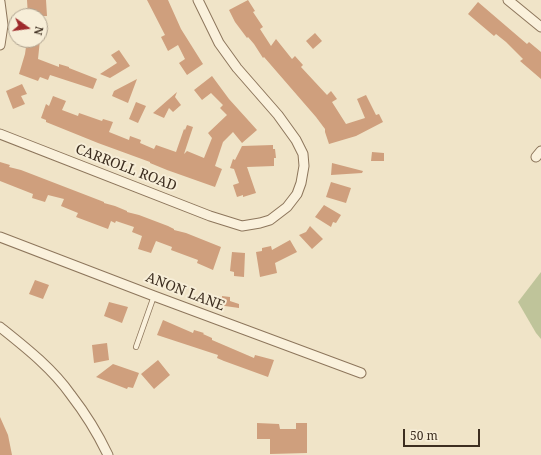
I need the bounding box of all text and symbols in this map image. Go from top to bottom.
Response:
north arrow [8,8,48,48]
text: N [31,25,47,37]
street label: CARROLL ROAD [73,141,179,195]
street label: ANON LANE [143,269,227,315]
scale bar [405,421,482,447]
text: 50 m [410,427,438,444]

